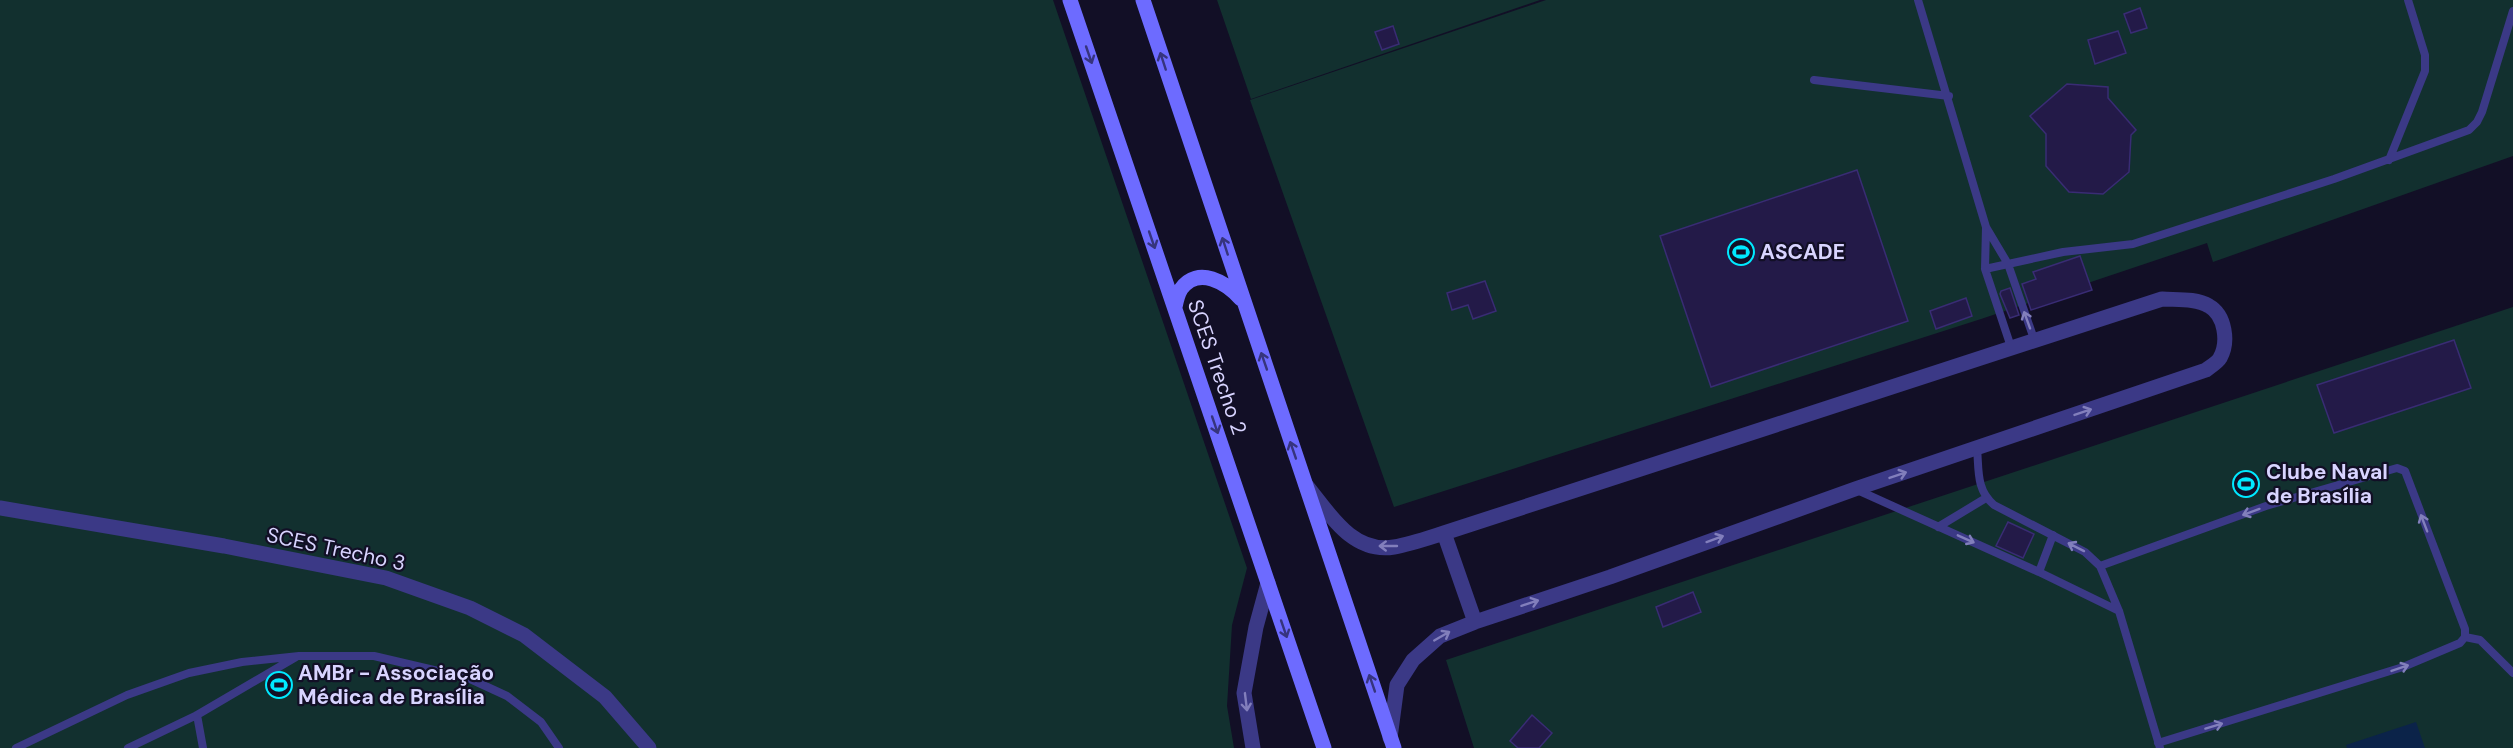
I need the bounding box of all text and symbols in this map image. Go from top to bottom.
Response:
one-way arrow [1084,45,1095,64]
one-way arrow [1157,52,1168,71]
one-way arrow [1147,230,1158,249]
one-way arrow [1218,237,1229,256]
sports icon: ASCADE [1726,237,1756,267]
place label: ASCADE [1760,238,1845,266]
street label: SCES Trecho 2 [1181,296,1253,438]
one-way arrow [2020,311,2031,330]
one-way arrow [1257,352,1268,371]
one-way arrow [2073,406,2092,417]
one-way arrow [1210,415,1221,434]
one-way arrow [1287,441,1298,460]
place label: Clube Naval de Brasília [2266,458,2388,510]
one-way arrow [1889,468,1907,479]
sports icon: Clube Naval de Brasília [2231,469,2261,499]
one-way arrow [2242,507,2261,518]
one-way arrow [2418,514,2429,532]
street label: SCES Trecho 3 [264,521,408,577]
one-way arrow [1705,533,1723,544]
one-way arrow [1957,534,1975,546]
one-way arrow [1378,540,1398,552]
one-way arrow [2068,541,2086,552]
one-way arrow [1520,597,1539,608]
one-way arrow [1279,619,1290,638]
one-way arrow [1434,630,1451,642]
place label: AMBr - Associação Médica de Brasília [298,659,494,711]
one-way arrow [2390,661,2409,672]
sports icon: AMBr - Associação Médica de Brasília [264,670,294,700]
one-way arrow [1366,674,1377,693]
one-way arrow [1241,692,1252,711]
one-way arrow [2204,720,2223,731]

